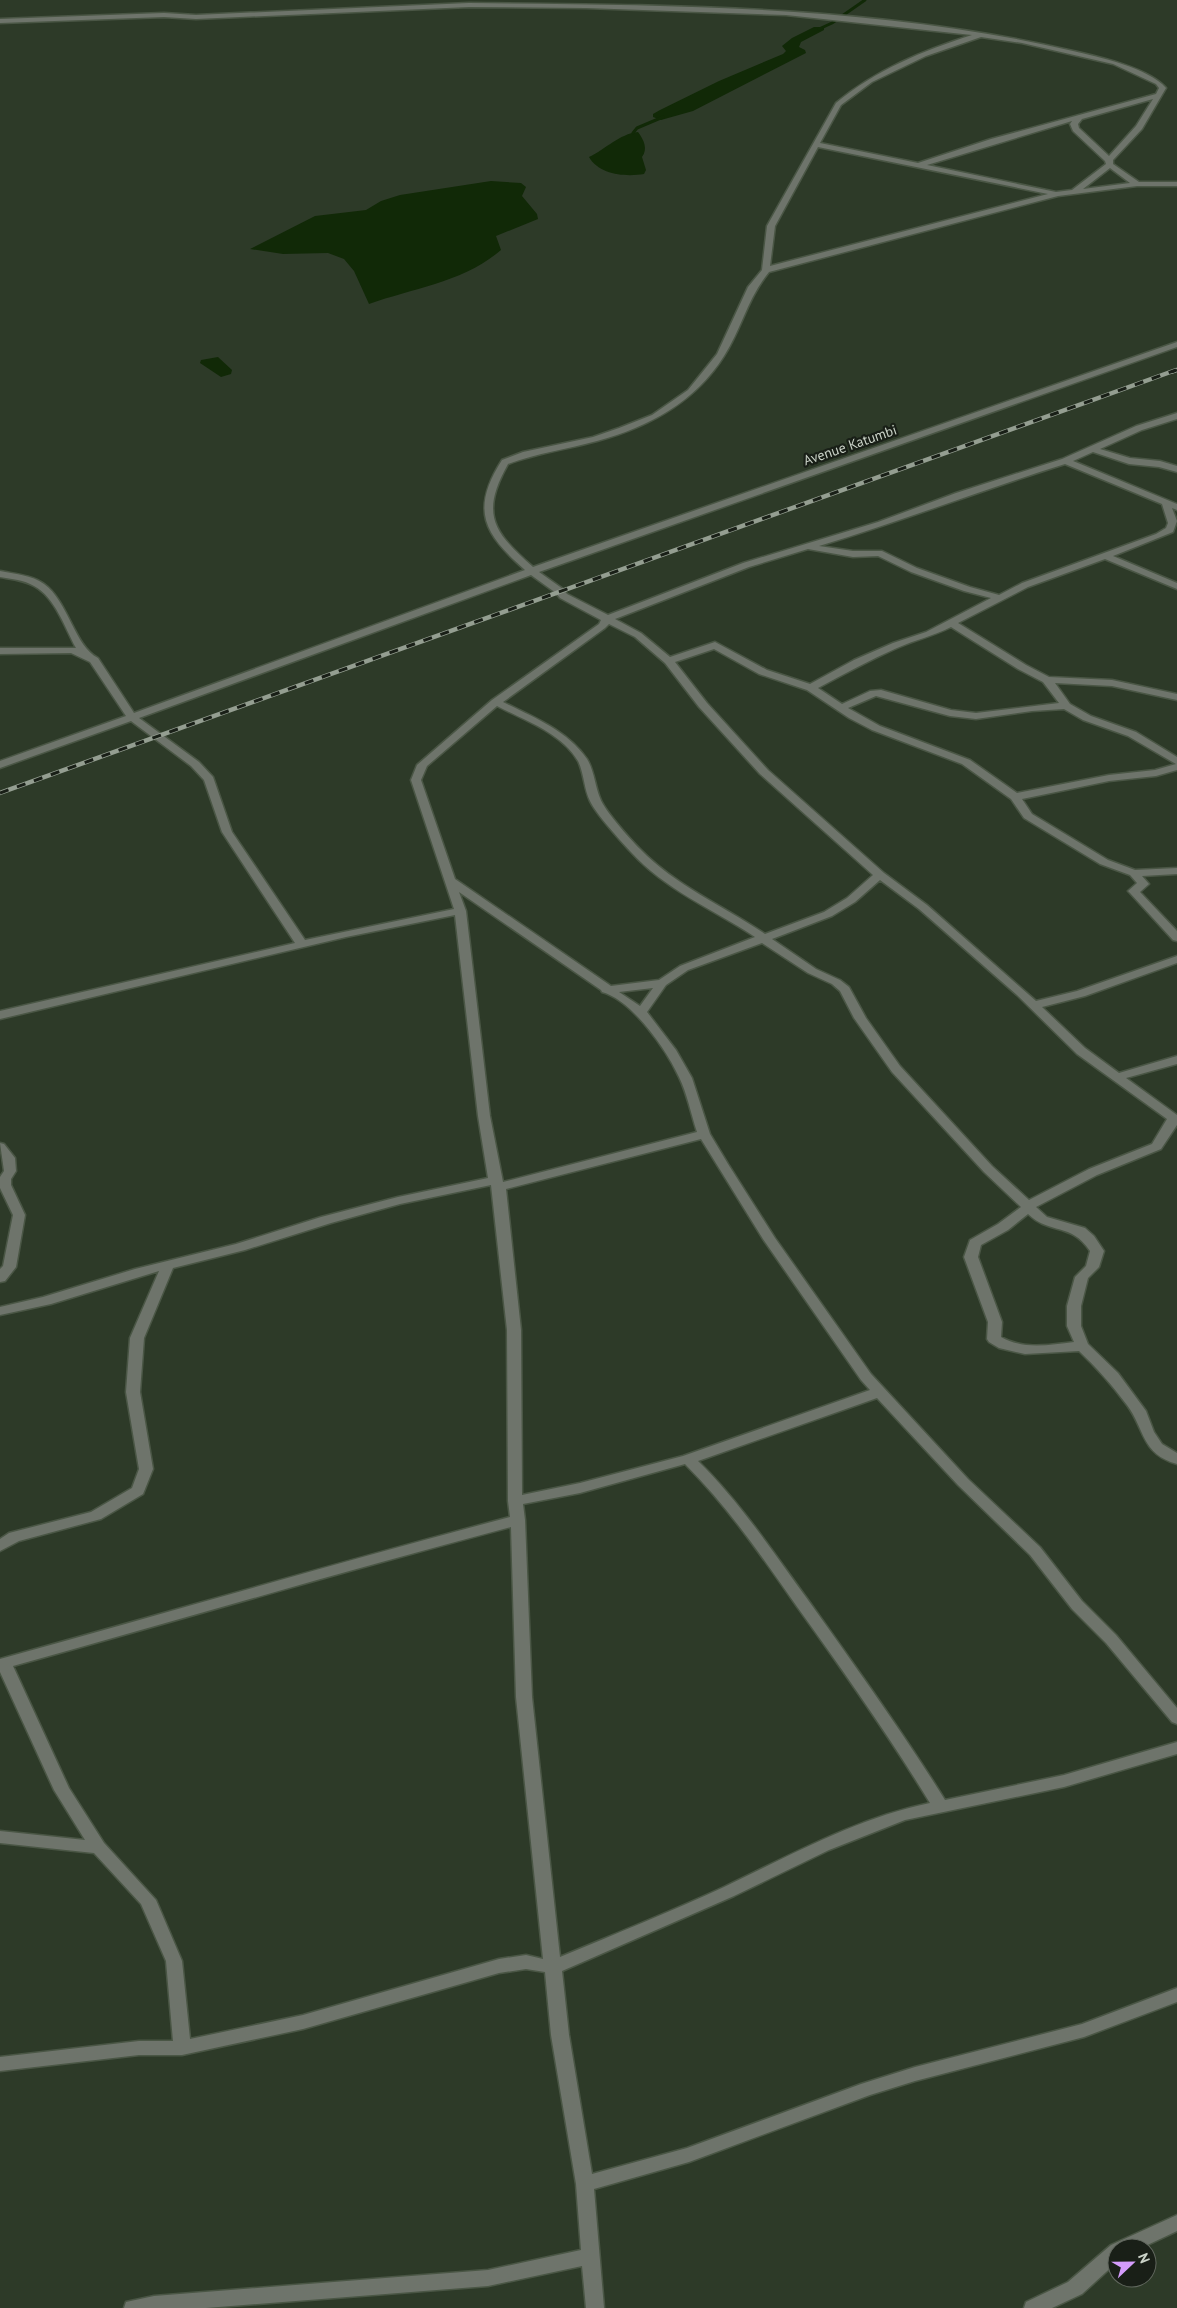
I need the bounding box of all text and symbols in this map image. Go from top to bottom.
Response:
street label: Avenue Katumbi [801,421,899,469]
north arrow [1107,2238,1157,2288]
text: N [1134,2250,1154,2266]

